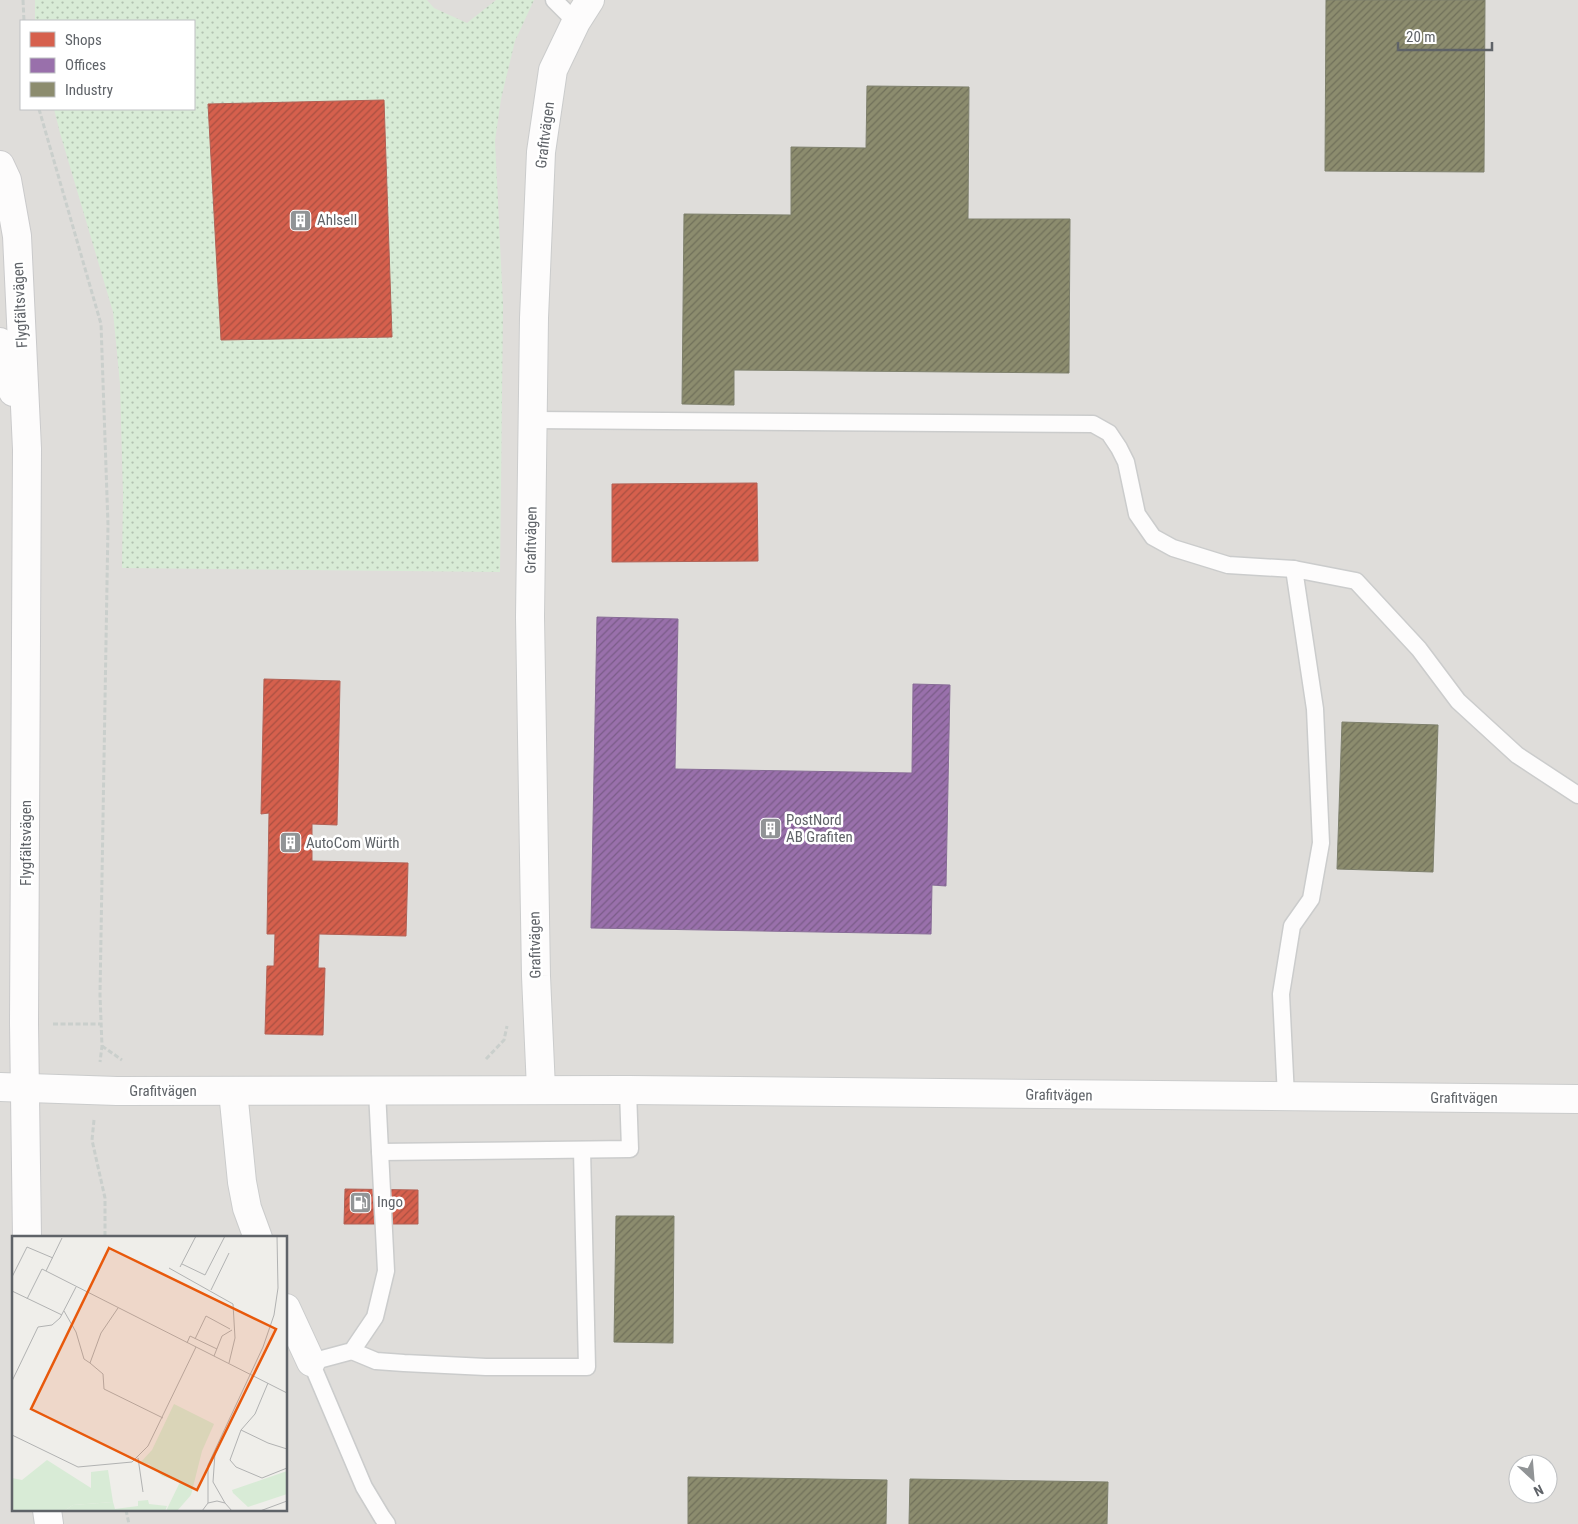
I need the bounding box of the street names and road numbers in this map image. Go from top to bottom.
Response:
street label: Grafitvägen [532,100,558,170]
street label: Flygfältsvägen [9,262,31,348]
street label: Grafitvägen [521,506,541,574]
street label: Flygfältsvägen [17,800,35,886]
street label: Grafitvägen [525,911,545,979]
street label: Grafitvägen [129,1082,197,1100]
street label: Grafitvägen [1025,1085,1093,1105]
street label: Grafitvägen [1430,1089,1498,1107]

